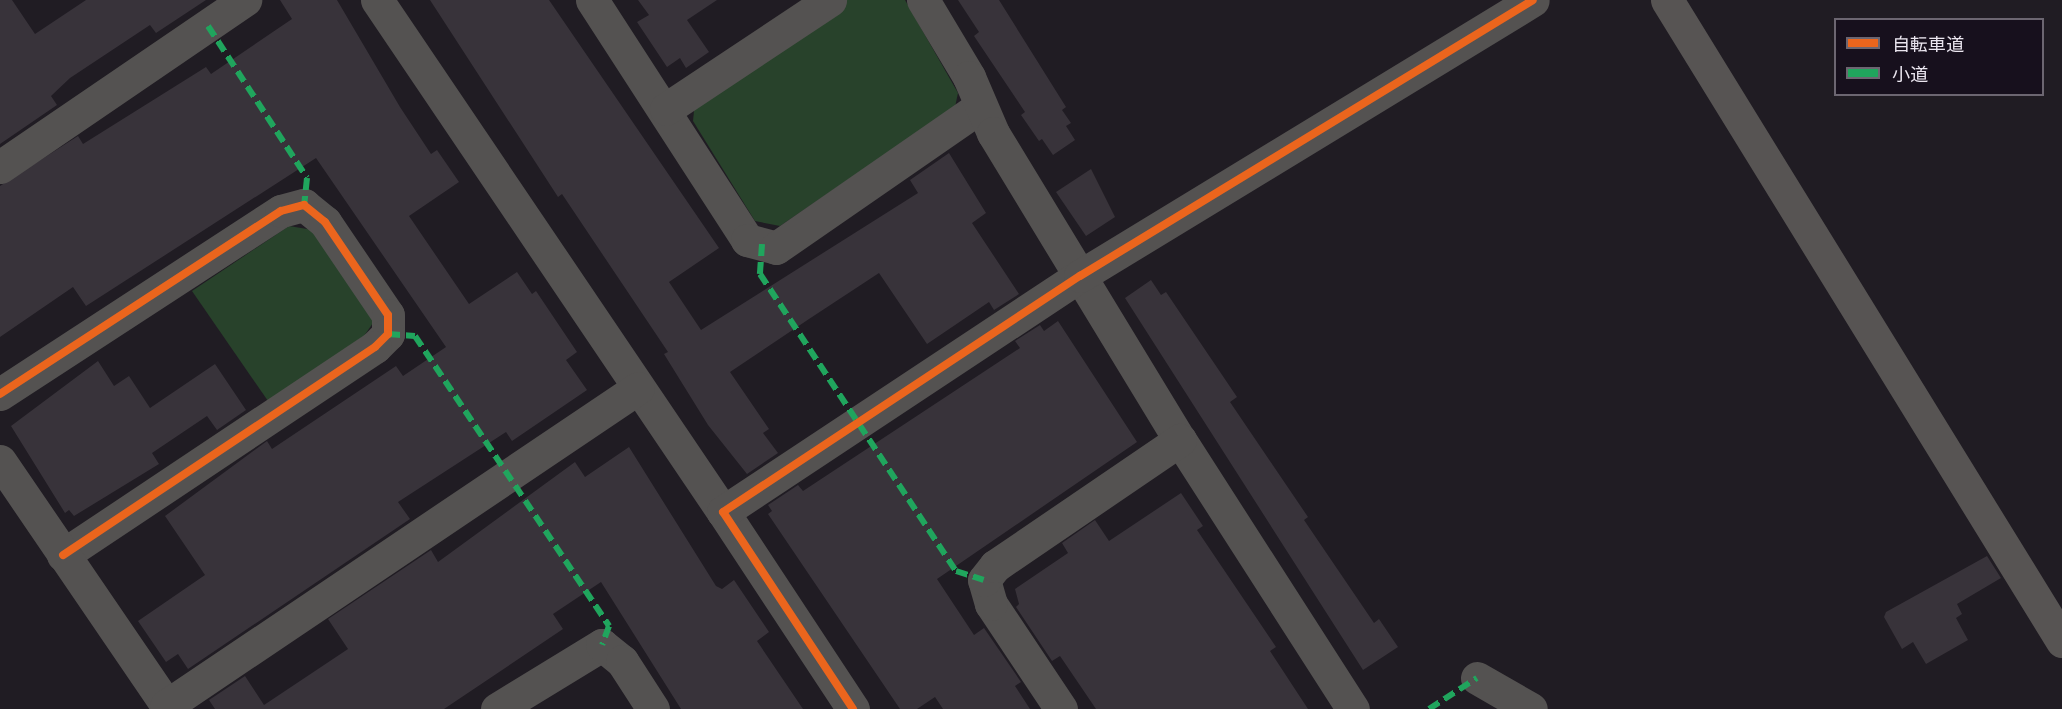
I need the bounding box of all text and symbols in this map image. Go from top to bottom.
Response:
legend [1834,18,2044,96]
text: 自転車道 [1892,34,1964,55]
text: 小道 [1892,64,1928,85]

